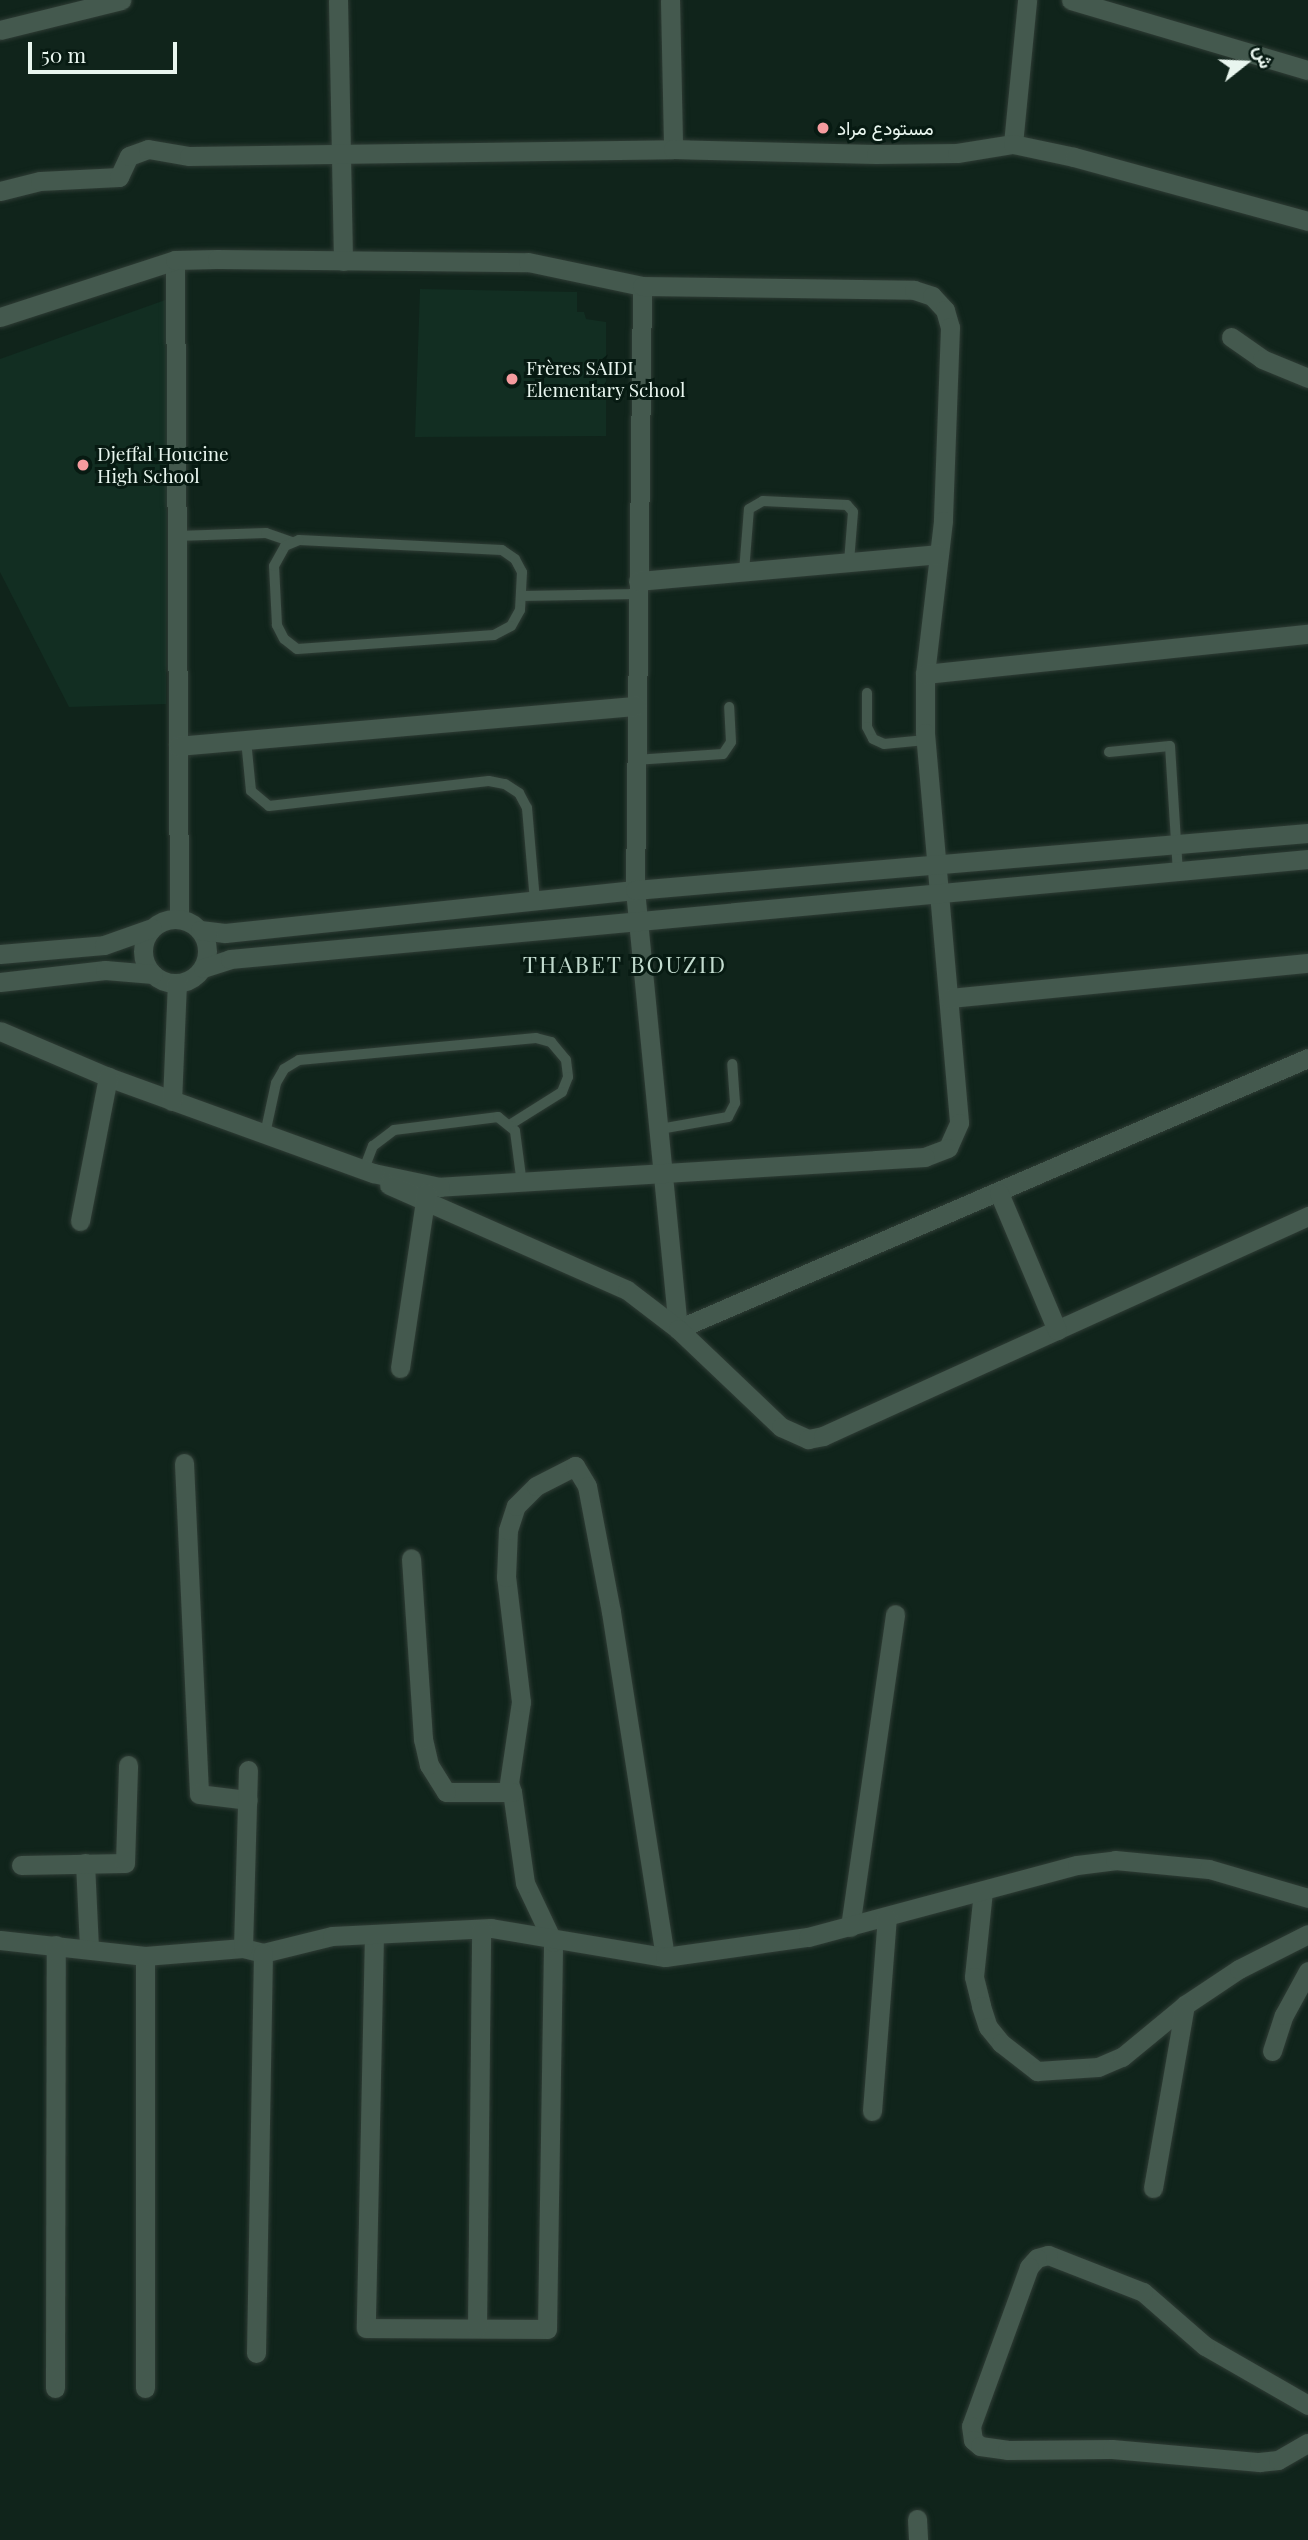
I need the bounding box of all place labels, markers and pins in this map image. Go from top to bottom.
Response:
place label: مستودع مراد [837,117,934,139]
marker: مستودع مراد [815,120,831,136]
place label: Frères SAIDI Elementary School [526,357,686,401]
marker: Frères SAIDI Elementary School [504,371,520,387]
place label: Djeffal Houcine High School [97,443,229,487]
marker: Djeffal Houcine High School [75,457,91,473]

